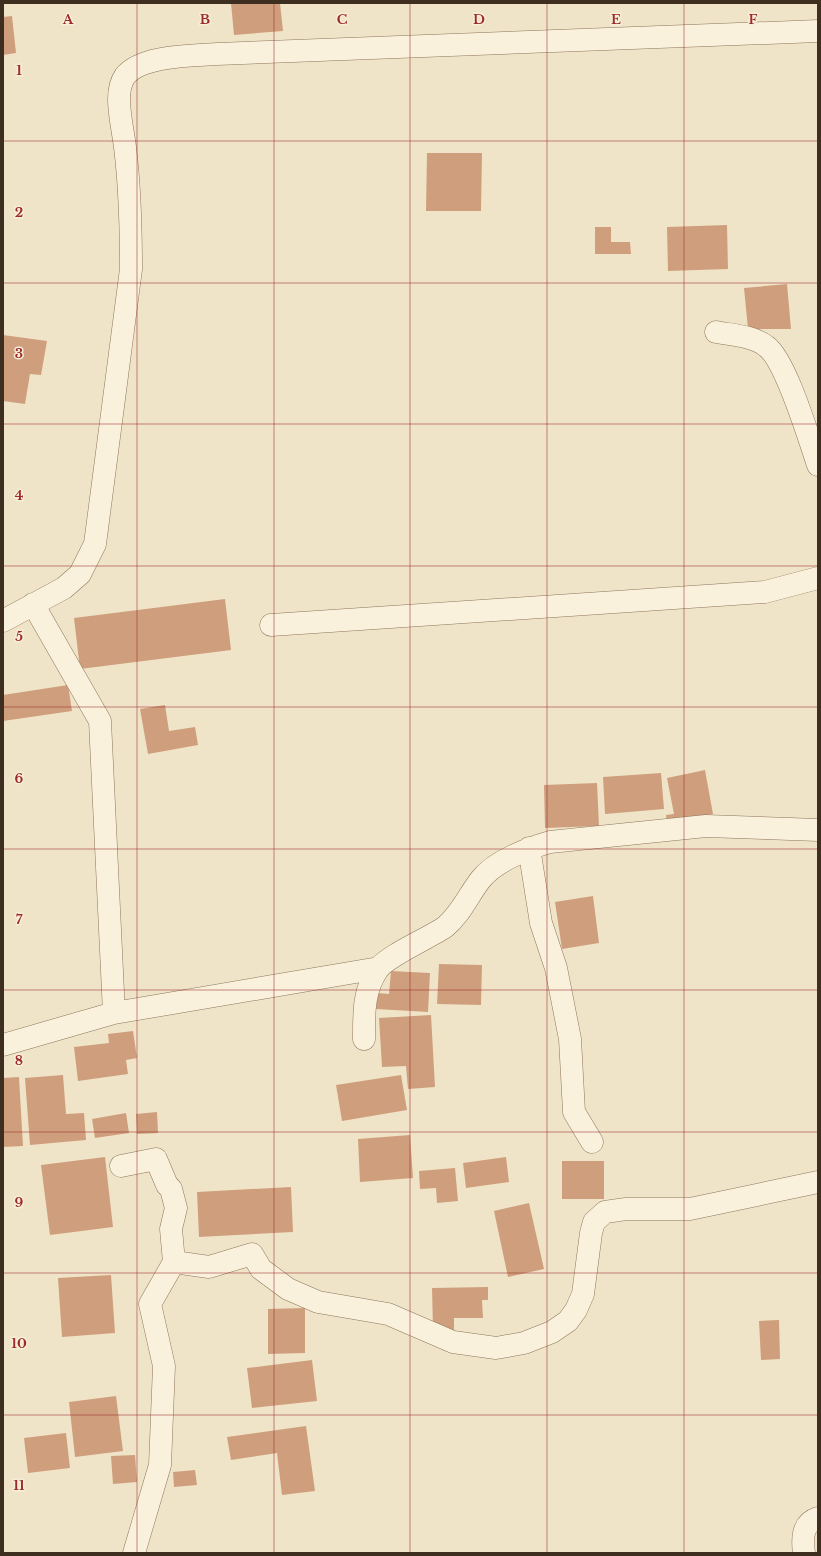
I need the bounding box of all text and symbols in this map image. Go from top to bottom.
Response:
text: A [62,11,74,28]
text: B [200,11,210,28]
text: C [337,11,348,28]
text: D [473,11,485,28]
text: E [611,11,621,28]
text: F [749,11,758,28]
text: 1 [16,62,22,79]
text: 2 [15,204,23,221]
text: 3 [15,345,23,362]
text: 4 [15,487,24,504]
text: 5 [15,628,23,645]
text: 6 [15,770,24,787]
text: 7 [16,911,23,928]
text: 8 [15,1052,23,1069]
text: 9 [15,1194,24,1211]
text: 10 [11,1335,27,1352]
text: 11 [13,1477,25,1494]

